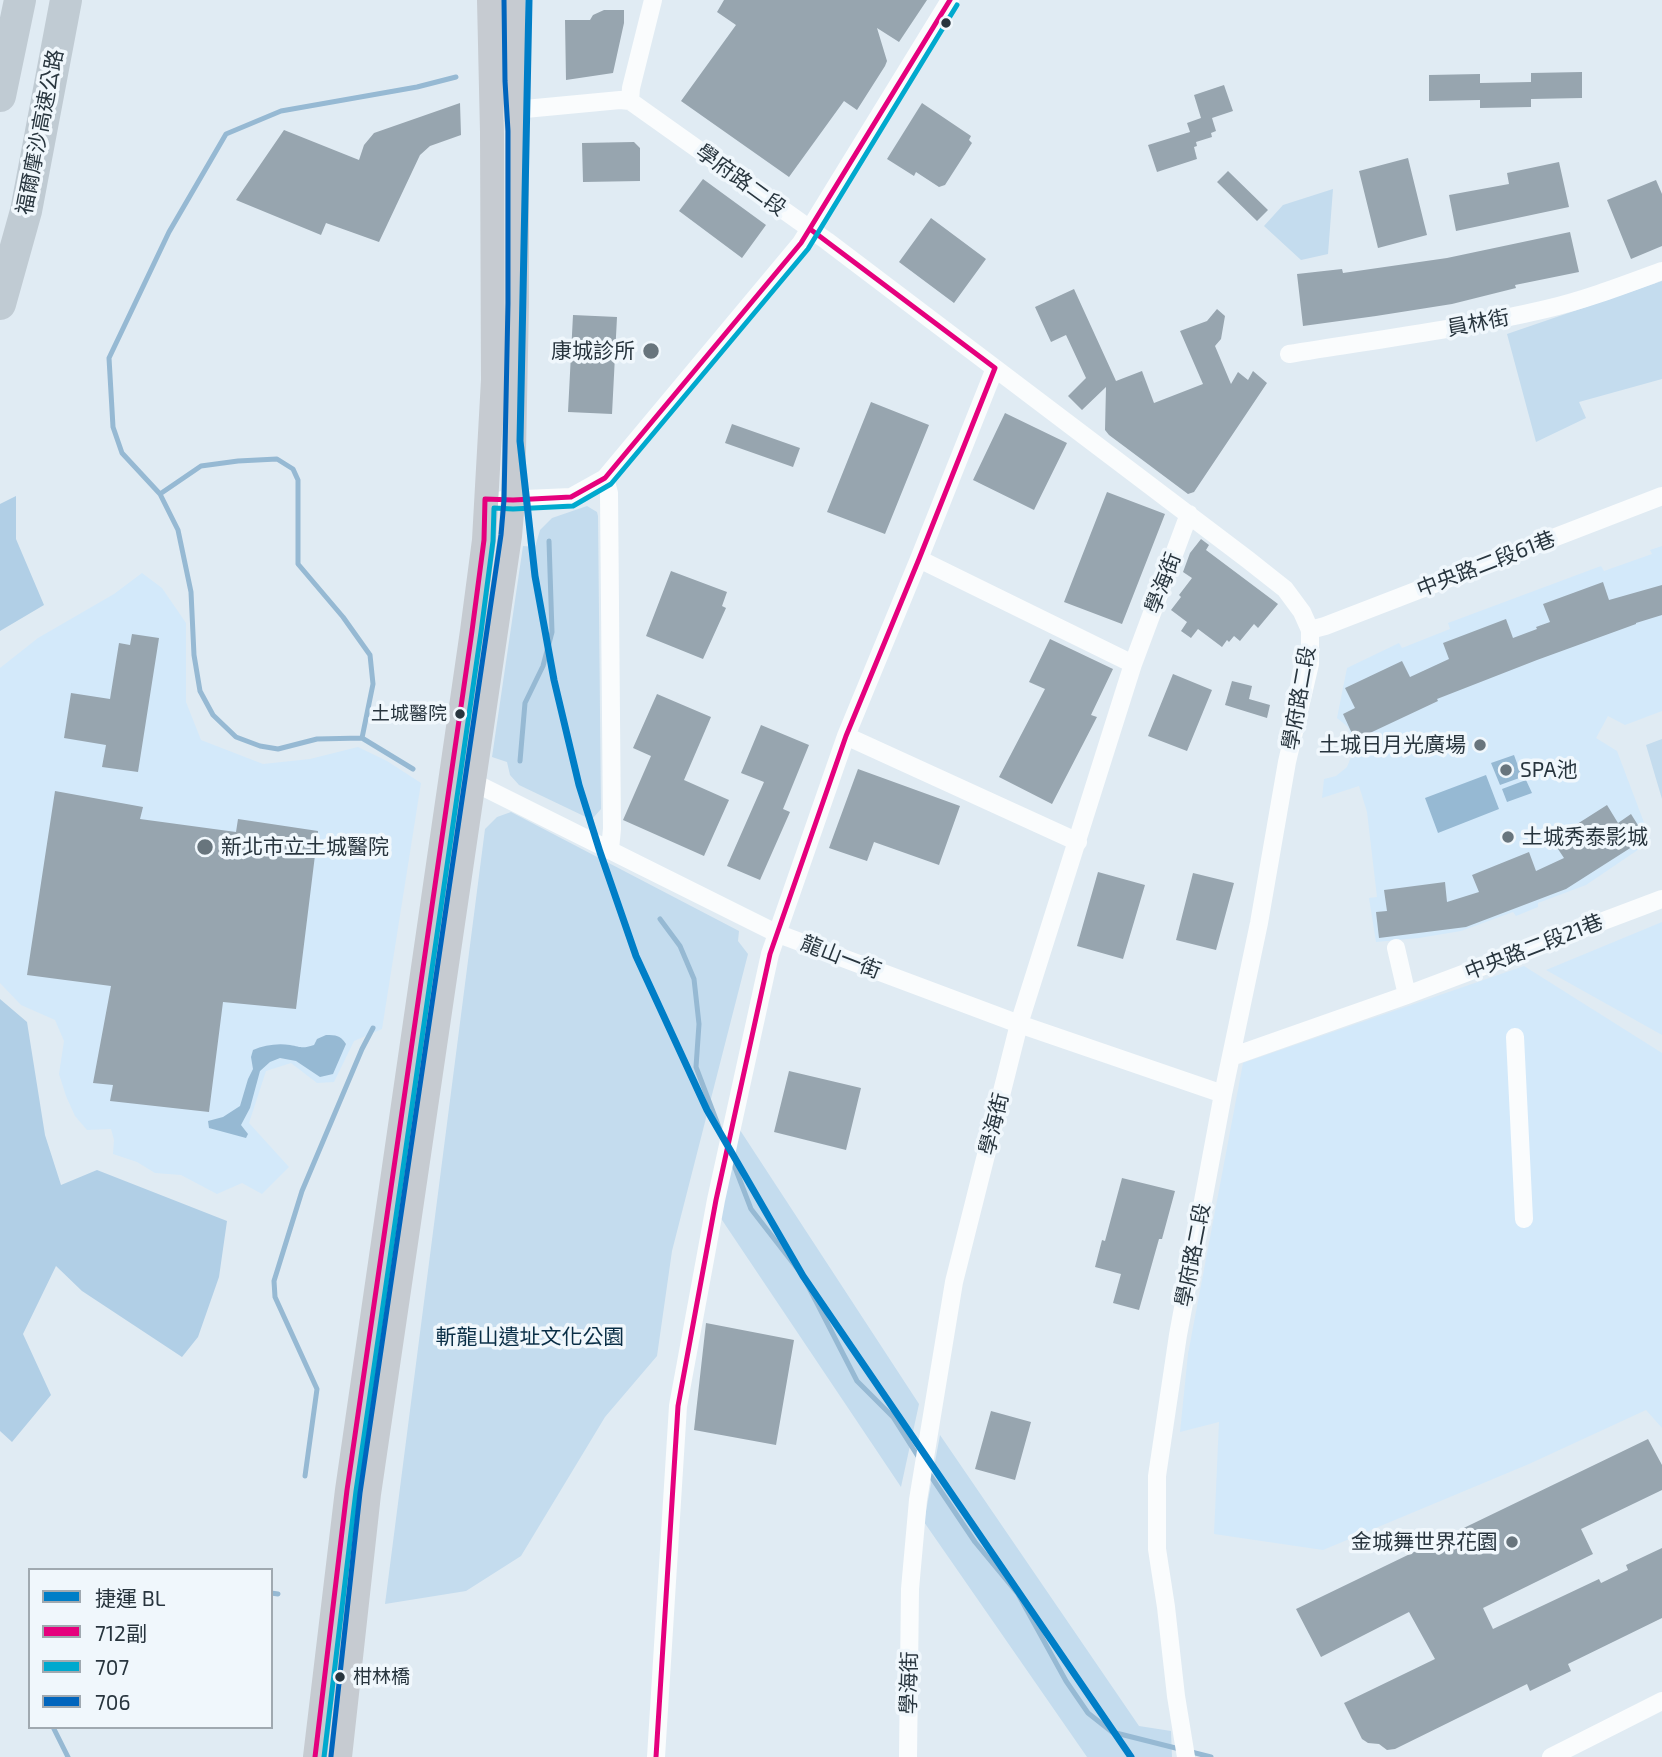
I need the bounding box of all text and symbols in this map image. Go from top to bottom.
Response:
unlabelled marker [939,16,953,30]
street label: 福爾摩沙高速公路 [12,47,68,217]
street label: 學府路二段 [691,139,791,221]
street label: 員林街 [1445,305,1511,341]
place label: 康城診所 [551,338,635,364]
marker: 康城診所 [641,341,661,361]
street label: 中央路二段61巷 [1413,526,1559,602]
street label: 學海街 [1140,549,1186,617]
street label: 學府路二段 [1277,644,1321,752]
place label: 土城醫院 [371,703,447,725]
marker: 土城醫院 [453,707,467,721]
place label: 土城日月光廣場 [1319,732,1466,758]
marker: 土城日月光廣場 [1472,737,1488,753]
place label: SPA池 [1520,757,1577,783]
marker: SPA池 [1498,762,1514,778]
place label: 土城秀泰影城 [1522,824,1648,850]
marker: 土城秀泰影城 [1500,829,1516,845]
place label: 新北市立土城醫院 [221,834,389,860]
marker: 新北市立土城醫院 [195,837,215,857]
street label: 中央路二段21巷 [1461,909,1607,985]
street label: 龍山一街 [797,930,885,984]
street label: 學海街 [974,1090,1014,1158]
street label: 學府路二段 [1171,1201,1215,1309]
park label: 斬龍山遺址文化公園 [436,1324,624,1350]
place label: 金城舞世界花園 [1351,1529,1498,1555]
marker: 金城舞世界花園 [1504,1534,1520,1550]
legend [28,1568,273,1729]
text: 捷運 BL [95,1585,166,1610]
text: 712副 [95,1620,147,1645]
street label: 學海街 [896,1651,922,1715]
text: 707 [95,1654,129,1679]
place label: 柑林橋 [353,1666,410,1688]
marker: 柑林橋 [333,1670,347,1684]
text: 706 [95,1689,130,1714]

